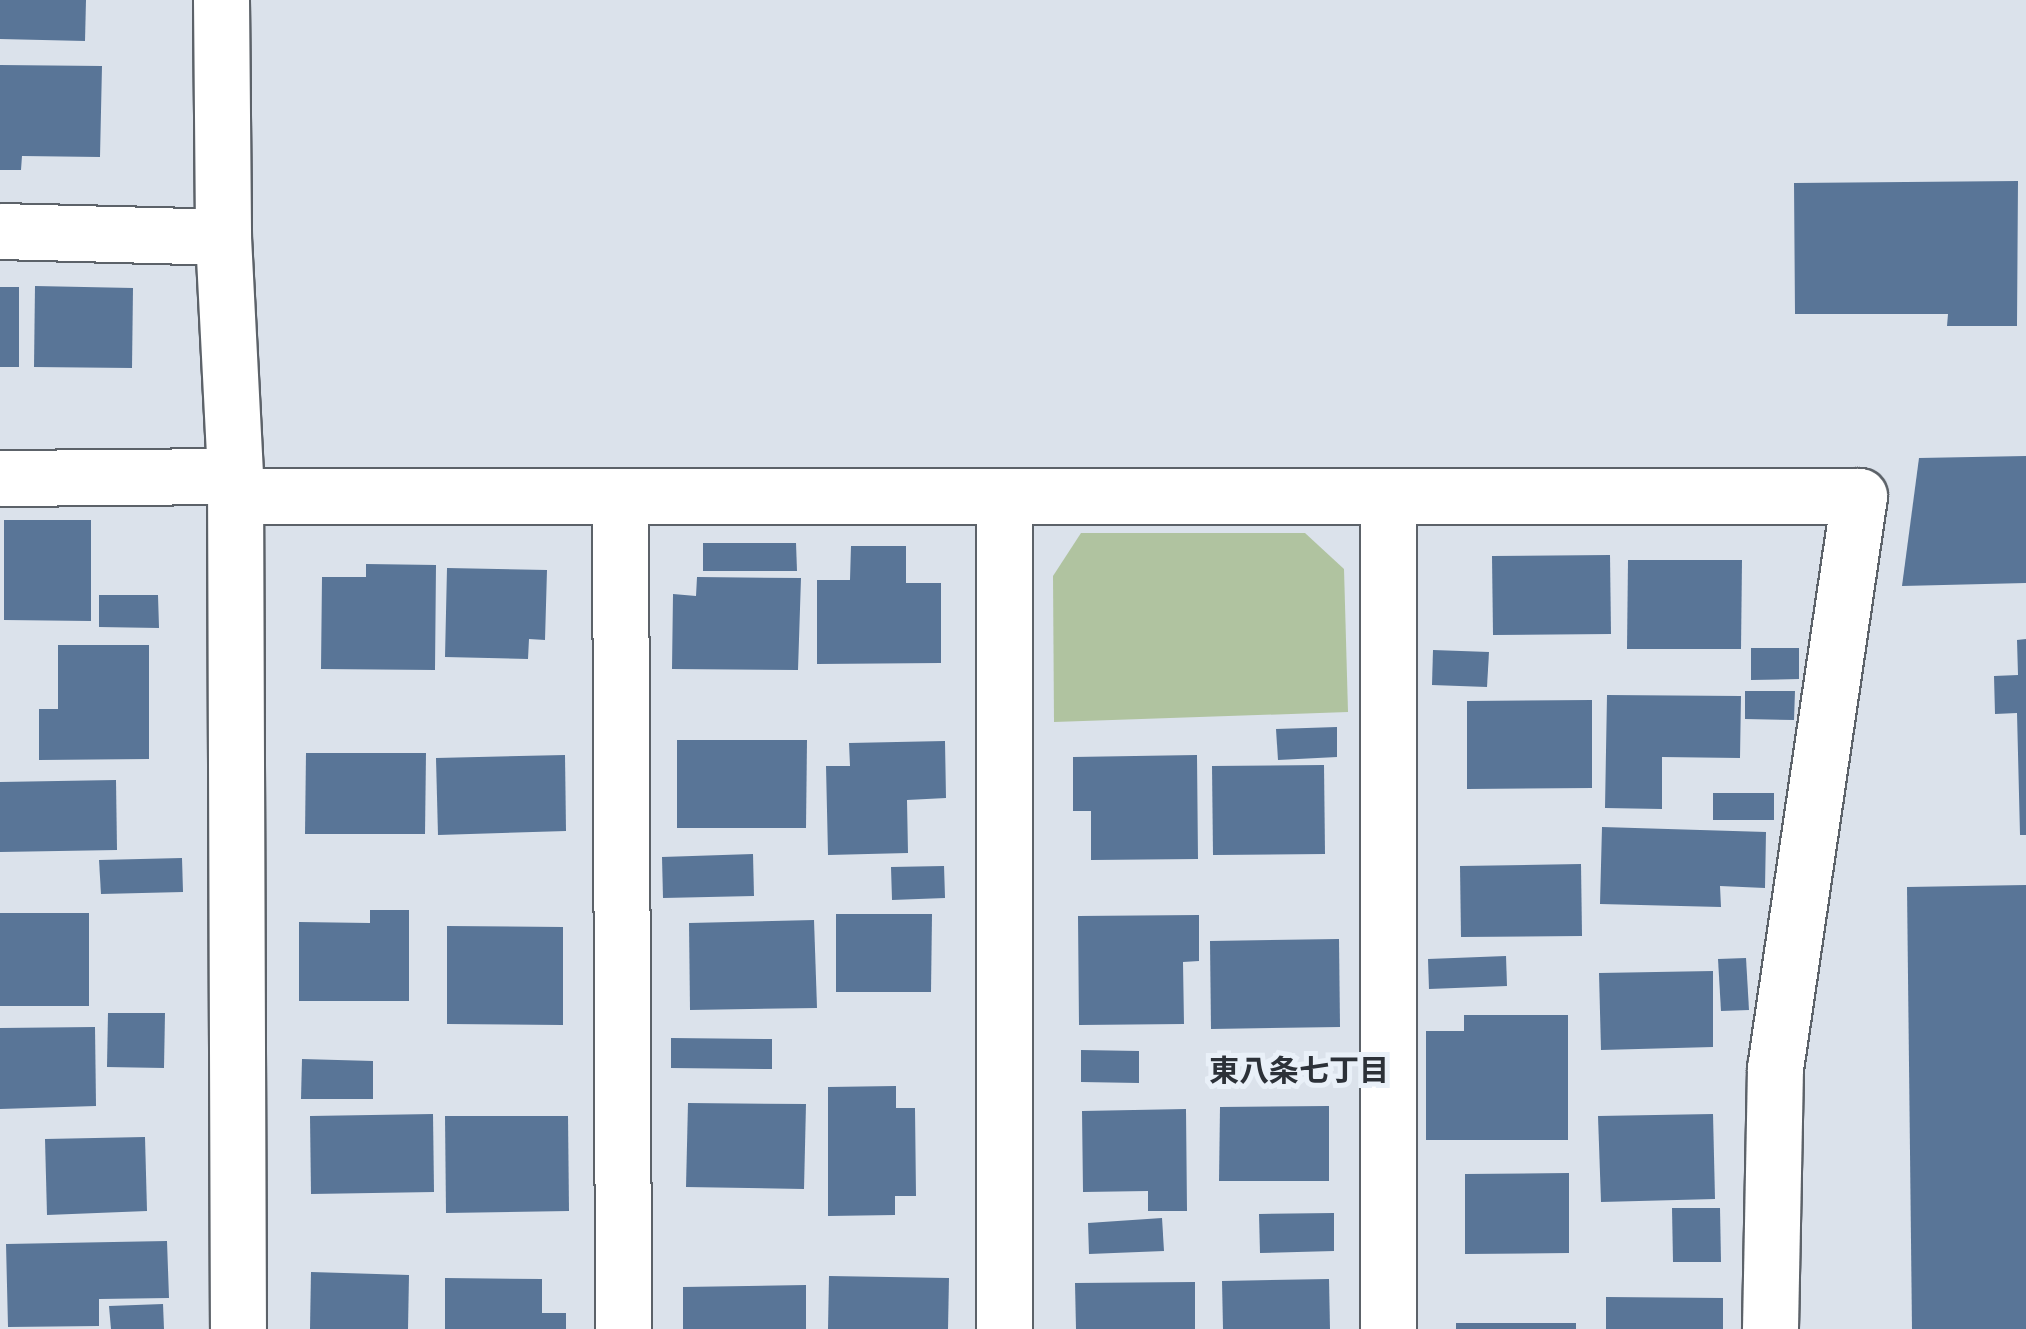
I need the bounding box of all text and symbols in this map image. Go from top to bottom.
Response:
district label: 東八条七丁目 [1209,1051,1389,1087]

